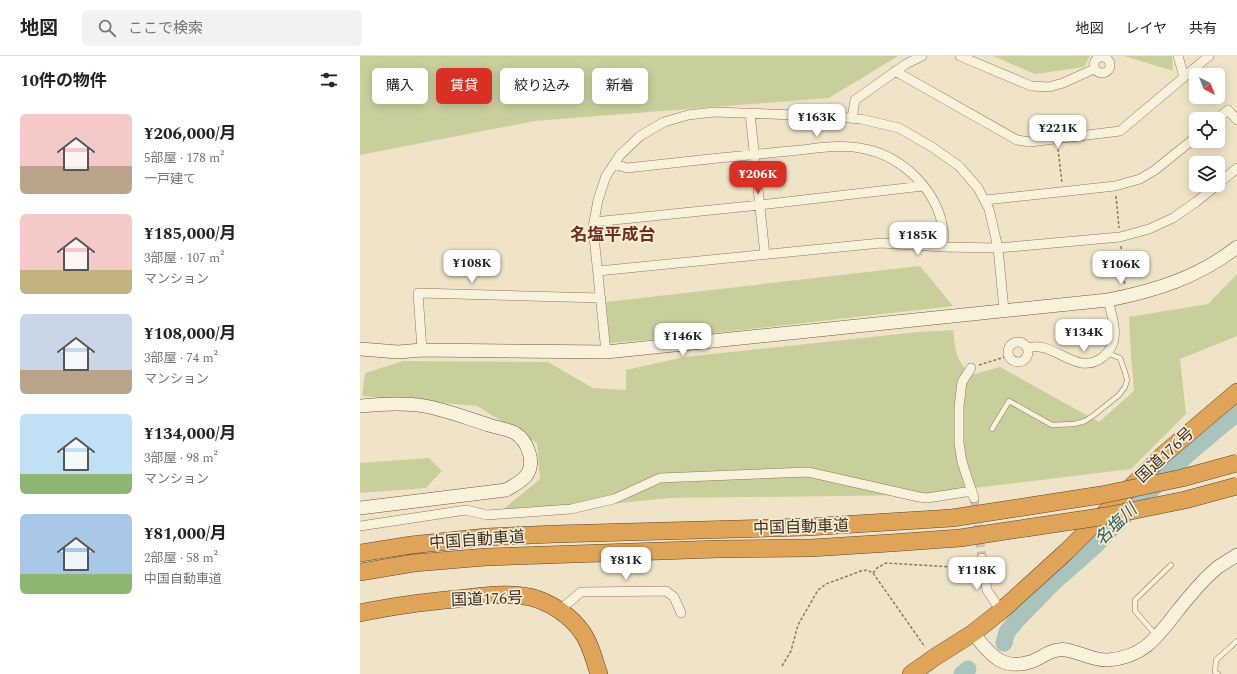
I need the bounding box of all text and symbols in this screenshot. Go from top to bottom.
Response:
search box [82,10,362,46]
text: 地図 [20,14,58,43]
icon: search [96,17,118,39]
text: ここで検索 [128,17,203,40]
text: 地図 [1075,18,1103,39]
text: レイヤ [1125,18,1167,39]
text: 共有 [1189,18,1217,39]
text: 10件の物件 [20,68,107,94]
chip: 購入 [372,68,428,104]
chip: 賃貸 [436,68,492,104]
chip: 絞り込み [500,68,584,104]
chip: 新着 [592,68,648,104]
north arrow [1189,68,1225,104]
map controls [1189,68,1225,192]
icon: filters [318,69,340,91]
pin: ¥163K [789,104,845,138]
text: ¥163K [797,107,837,127]
button: locate [1189,112,1225,148]
pin: ¥221K [1030,115,1086,149]
text: ¥221K [1038,118,1078,138]
text: ¥206,000/月 [144,121,237,147]
icon: home [52,130,100,178]
text: 5部屋 · 178 m² [144,148,224,168]
button: layers [1189,156,1225,192]
pin: ¥206K [730,161,786,195]
text: ¥206K [738,164,778,184]
text: 一戸建て [144,169,196,189]
text: ¥185,000/月 [144,221,237,247]
district label: 名塩平成台 [571,222,656,248]
pin: ¥185K [890,222,946,256]
text: ¥185K [898,225,938,245]
icon: home [52,230,100,278]
text: 3部屋 · 107 m² [144,248,224,268]
pin: ¥108K [444,250,500,284]
pin: ¥106K [1093,251,1149,285]
text: ¥108K [452,253,492,273]
text: ¥106K [1101,254,1141,274]
text: マンション [144,269,209,289]
pin: ¥134K [1056,319,1112,353]
text: ¥108,000/月 [144,321,237,347]
text: ¥134K [1064,322,1104,342]
pin: ¥146K [655,323,711,357]
text: ¥146K [663,326,703,346]
icon: home [52,330,100,378]
text: 3部屋 · 74 m² [144,348,218,368]
text: マンション [144,369,209,389]
text: ¥134,000/月 [144,421,237,447]
street label: 国道176号 [1130,422,1200,488]
icon: home [52,430,100,478]
text: 3部屋 · 98 m² [144,448,218,468]
text: マンション [144,469,209,489]
water label: 名塩川 [1089,497,1145,552]
street label: 中国自動車道 [753,513,849,541]
text: ¥81,000/月 [144,521,227,547]
street label: 中国自動車道 [428,525,526,555]
icon: home [52,530,100,578]
pin: ¥81K [602,547,650,581]
text: 2部屋 · 58 m² [144,548,218,568]
text: ¥81K [610,550,642,570]
pin: ¥118K [949,557,1005,591]
text: ¥118K [957,560,997,580]
text: 中国自動車道 [144,569,222,589]
street label: 国道176号 [451,586,523,612]

